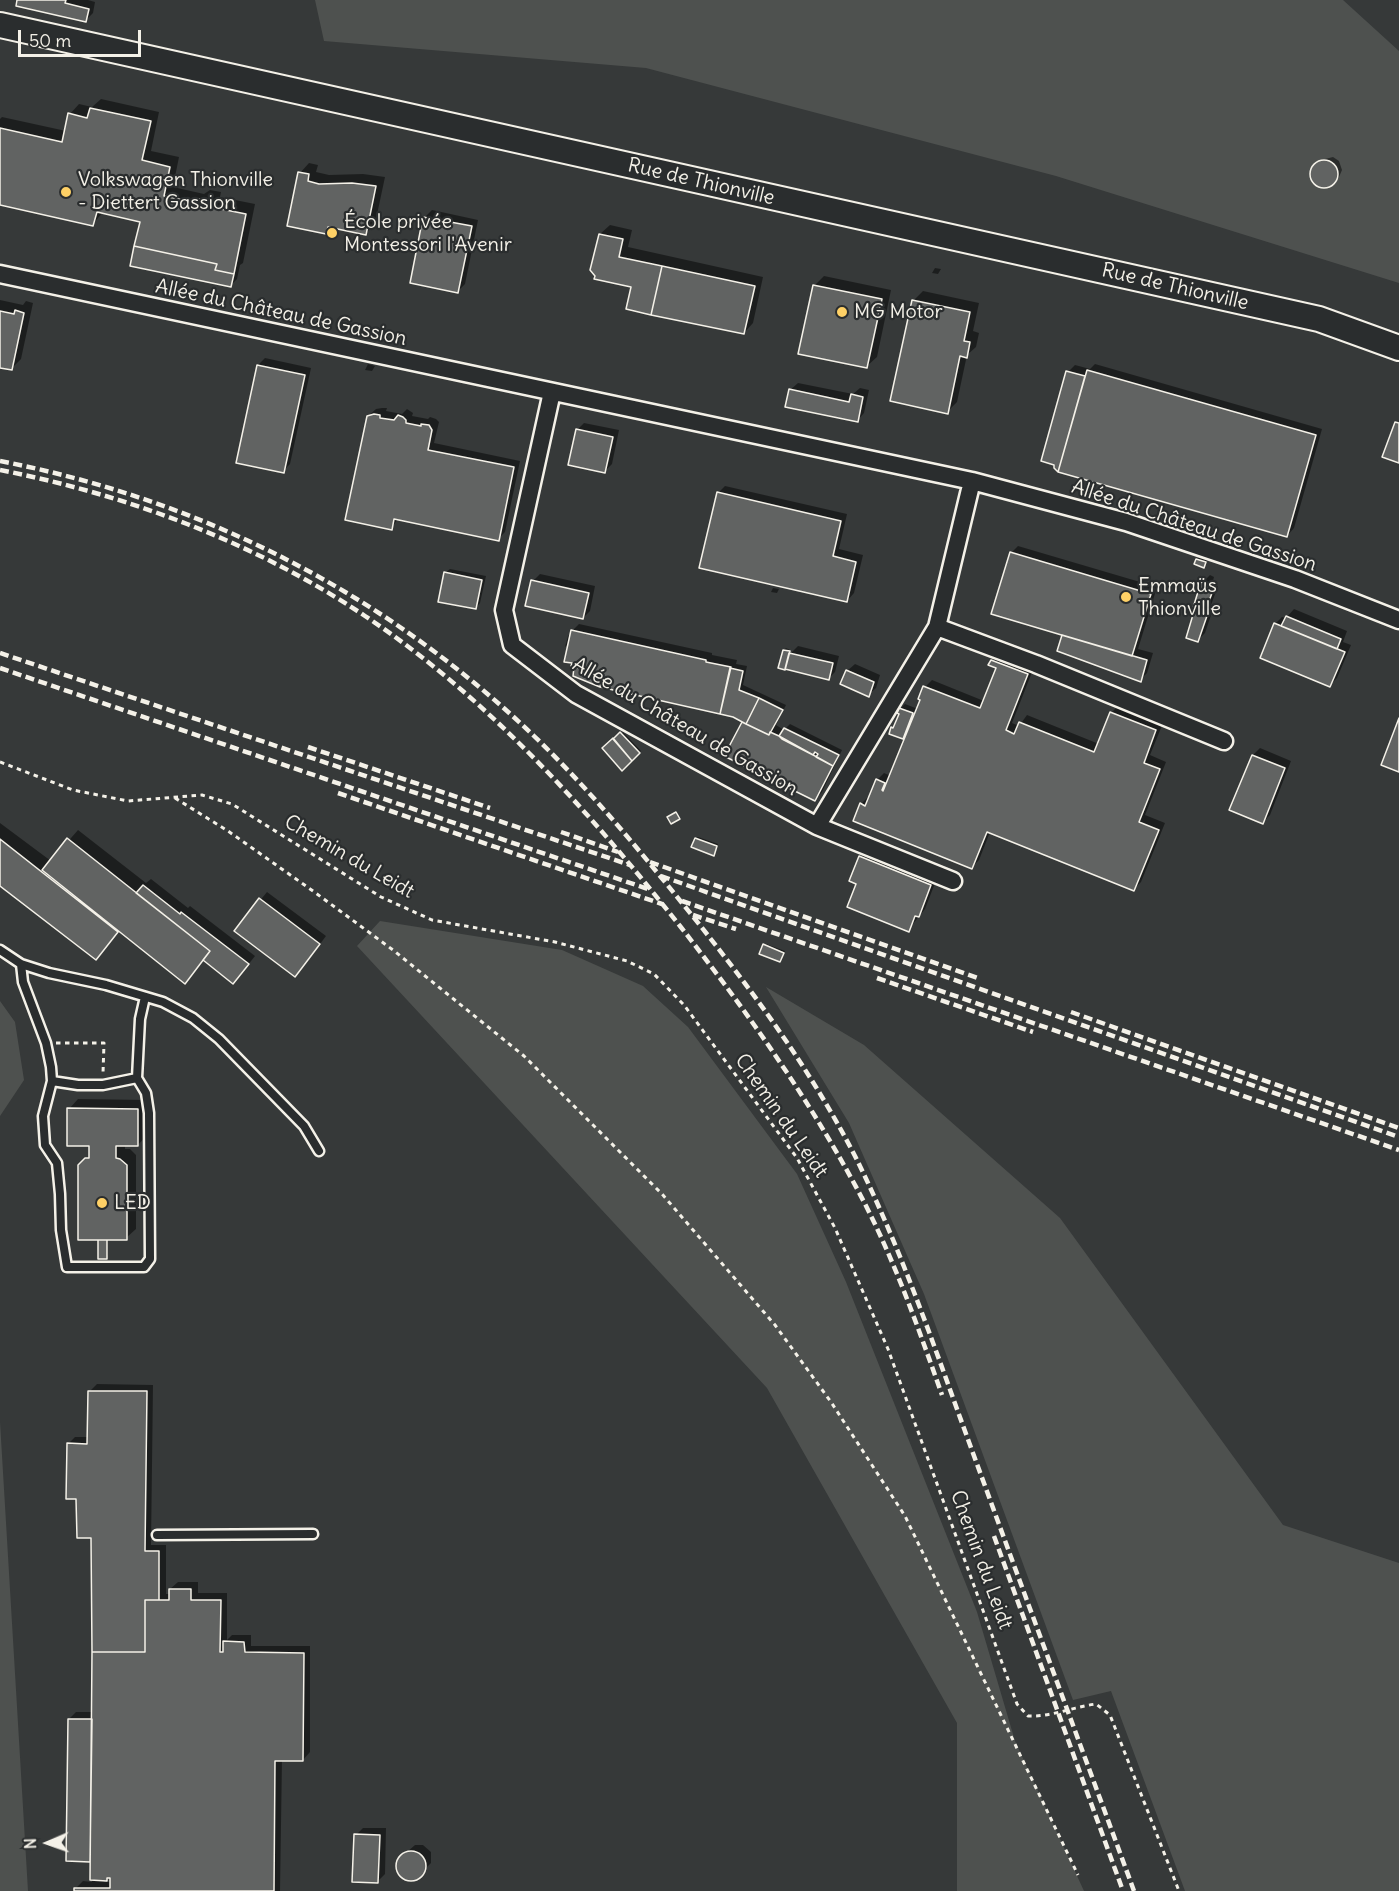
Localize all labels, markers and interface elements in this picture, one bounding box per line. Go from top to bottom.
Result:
scale bar [21,18,144,56]
text: 50 m [29,29,71,52]
street label: Rue de Thionville [625,153,777,211]
place label: Volkswagen Thionville - Diettert Gassion [78,168,273,215]
marker: Volkswagen Thionville - Diettert Gassion [59,185,73,199]
place label: École privée Montessori l'Avenir [344,210,512,257]
marker: École privée Montessori l'Avenir [325,226,339,240]
street label: Rue de Thionville [1099,258,1251,316]
street label: Allée du Château de Gassion [153,275,409,351]
place label: MG Motor [854,300,943,324]
marker: MG Motor [835,305,849,319]
street label: Allée du Château de Gassion [1069,475,1319,577]
place label: Emmaüs Thionville [1138,574,1221,621]
marker: Emmaüs Thionville [1119,590,1133,604]
street label: Allée du Château de Gassion [568,653,802,801]
street label: Chemin du Leidt [280,810,418,904]
street label: Chemin du Leidt [729,1049,833,1183]
place label: LED [114,1191,151,1215]
marker: LED [95,1196,109,1210]
street label: Chemin du Leidt [945,1487,1017,1633]
north arrow [18,1813,78,1873]
text: N [20,1838,40,1850]

